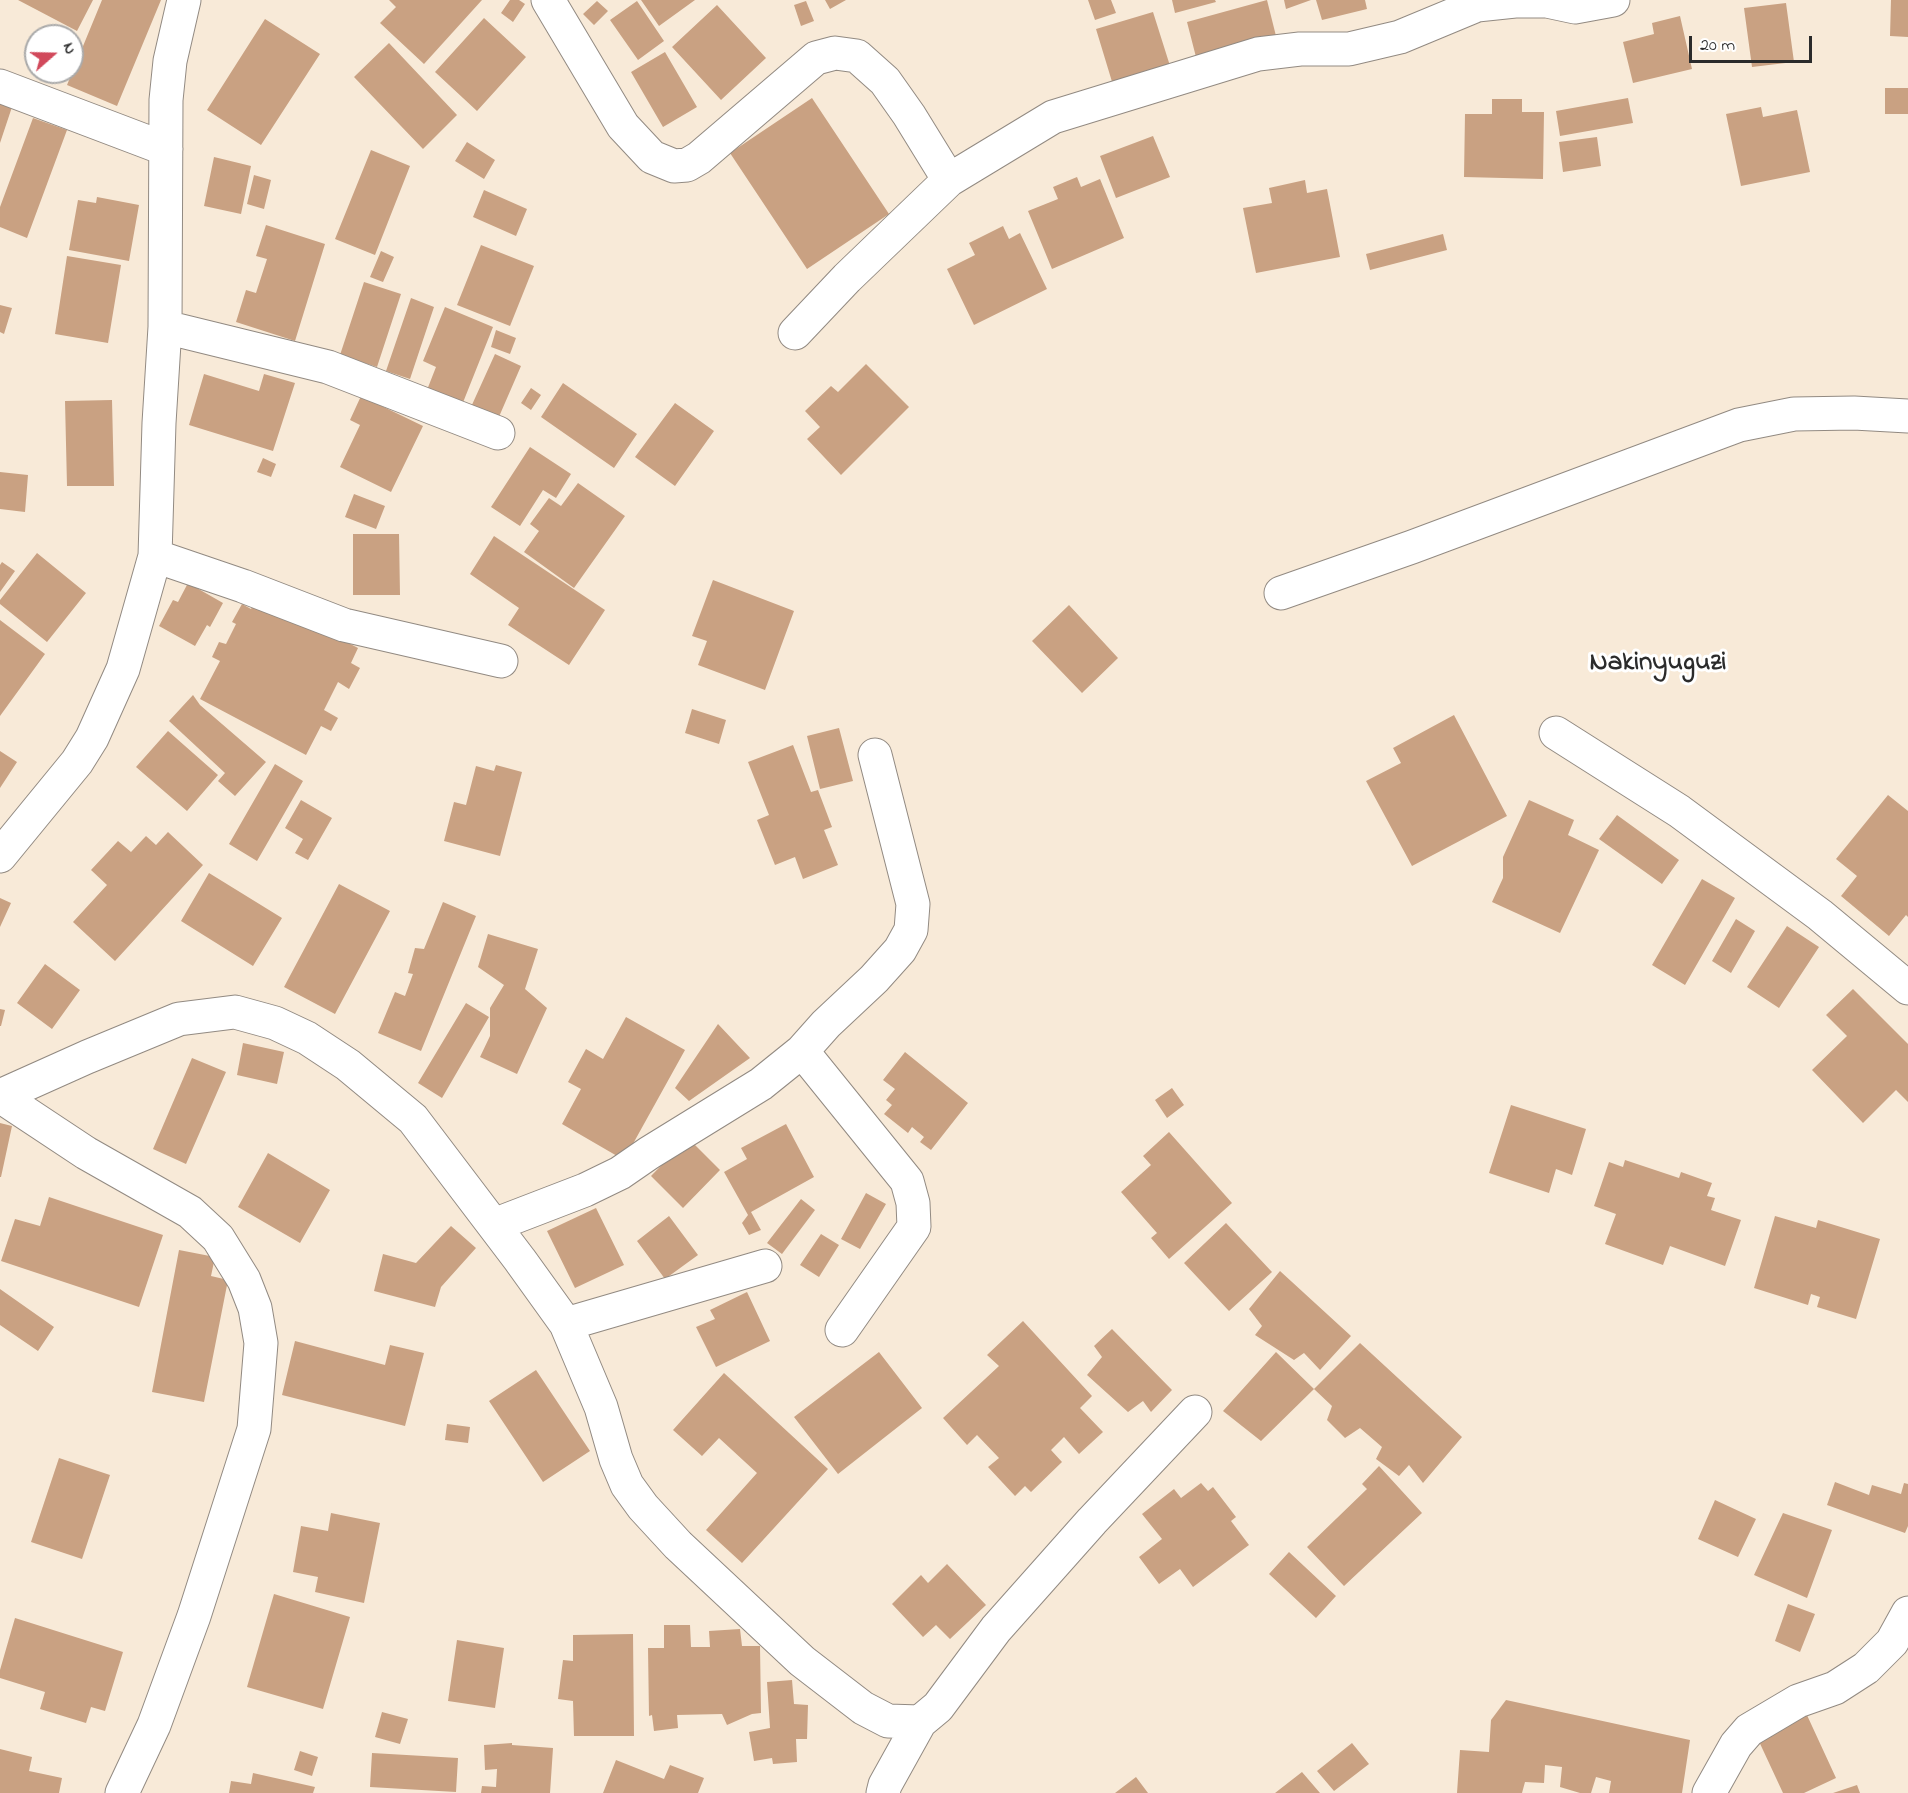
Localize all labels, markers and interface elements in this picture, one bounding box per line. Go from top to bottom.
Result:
north arrow [24,24,84,84]
scale bar [1692,24,1815,62]
text: 20 m [1700,33,1735,59]
text: N [56,39,82,58]
district label: Nakinyuguzi [1590,649,1726,681]

